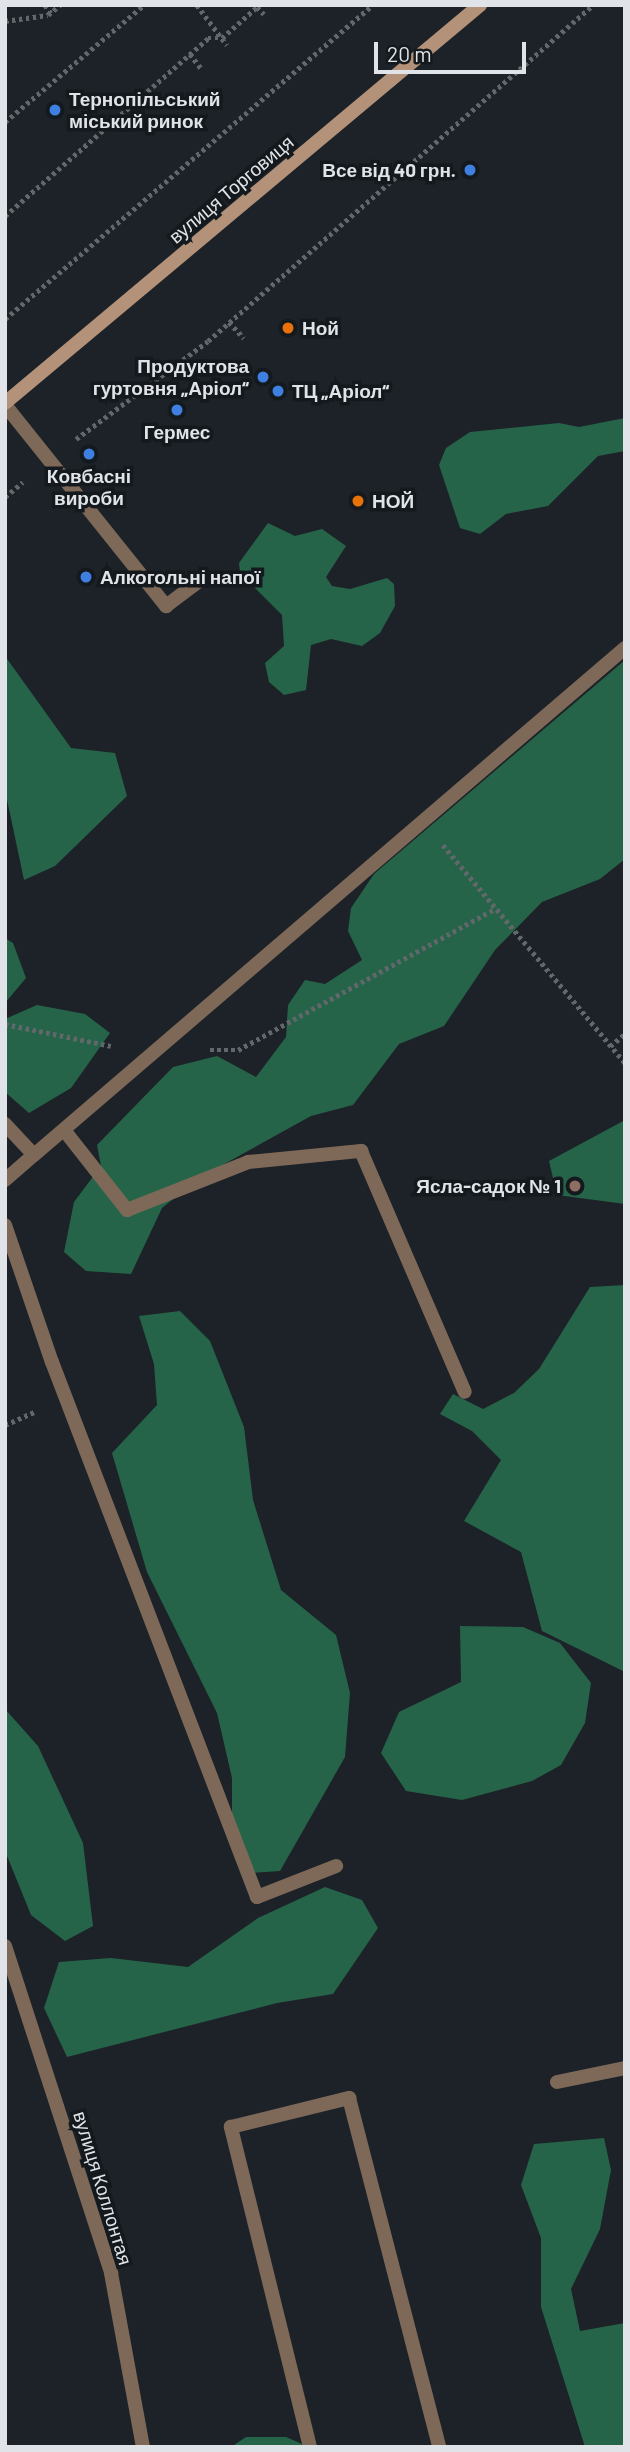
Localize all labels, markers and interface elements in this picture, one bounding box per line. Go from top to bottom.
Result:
scale bar [378,28,530,72]
text: 20 m [387,41,432,66]
place label: Тернопільський міський ринок [69,88,221,132]
marker: Тернопільський міський ринок [47,102,63,118]
street label: вулиця Торговиця [164,130,298,248]
place label: Все від 40 грн. [322,159,456,181]
marker: Все від 40 грн. [462,162,478,178]
place label: Ной [302,317,339,339]
marker: Ной [280,320,296,336]
place label: Продуктова гуртовня „Аріол“ [93,355,249,399]
marker: Продуктова гуртовня „Аріол“ [255,369,271,385]
place label: ТЦ „Аріол“ [292,380,389,402]
marker: ТЦ „Аріол“ [270,383,286,399]
marker: Гермес [169,402,185,418]
place label: Гермес [144,421,210,443]
marker: Ковбасні вироби [81,446,97,462]
place label: Ковбасні вироби [47,465,131,509]
place label: НОЙ [372,490,414,512]
marker: НОЙ [350,493,366,509]
place label: Алкогольні напої [100,566,260,588]
marker: Алкогольні напої [78,569,94,585]
place label: Ясла-садок № 1 [416,1175,561,1197]
marker: Ясла-садок № 1 [567,1178,583,1194]
street label: вулиця Коллонтая [69,2108,137,2268]

